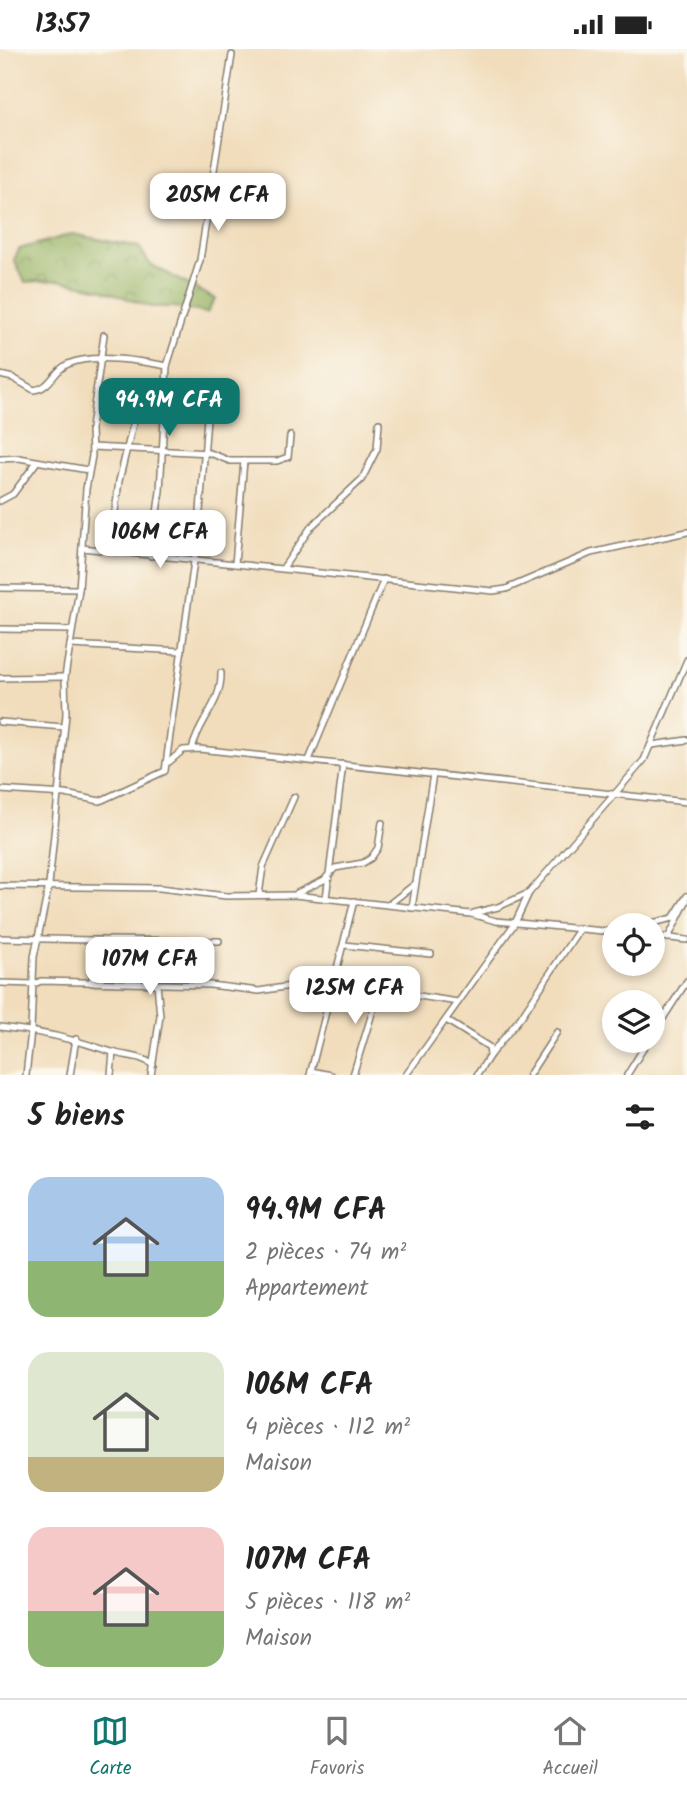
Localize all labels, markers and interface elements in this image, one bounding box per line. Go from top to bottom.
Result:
text: 13:57 [35,4,89,46]
pin: 205M CFA [146,173,290,233]
text: 205M CFA [166,178,270,214]
pin: 94.9M CFA [89,379,249,438]
text: 94.9M CFA [115,383,223,419]
pin: 106M CFA [88,511,232,570]
text: 106M CFA [111,515,209,551]
map controls [602,913,665,1053]
button: locate [602,913,665,976]
pin: 107M CFA [78,937,222,997]
text: 107M CFA [102,942,199,978]
pin: 125M CFA [283,967,427,1026]
text: 125M CFA [305,971,405,1007]
button: layers [602,990,665,1053]
text: 5 biens [28,1093,125,1141]
icon: filters [621,1098,659,1136]
text: 94.9M CFA [245,1187,387,1235]
icon: home [84,1205,168,1289]
text: 2 pièces · 74 m² [245,1235,406,1271]
text: Appartement [245,1271,368,1307]
text: 106M CFA [245,1362,374,1410]
icon: home [84,1380,168,1464]
text: 4 pièces · 112 m² [245,1410,410,1446]
text: Maison [245,1446,312,1482]
text: 107M CFA [245,1537,372,1585]
icon: home [84,1555,168,1639]
text: 5 pièces · 118 m² [245,1585,410,1621]
text: Maison [245,1621,312,1657]
tab: Carte [89,1712,132,1784]
tab: Favoris [310,1712,364,1784]
tab: Accueil [543,1712,598,1784]

